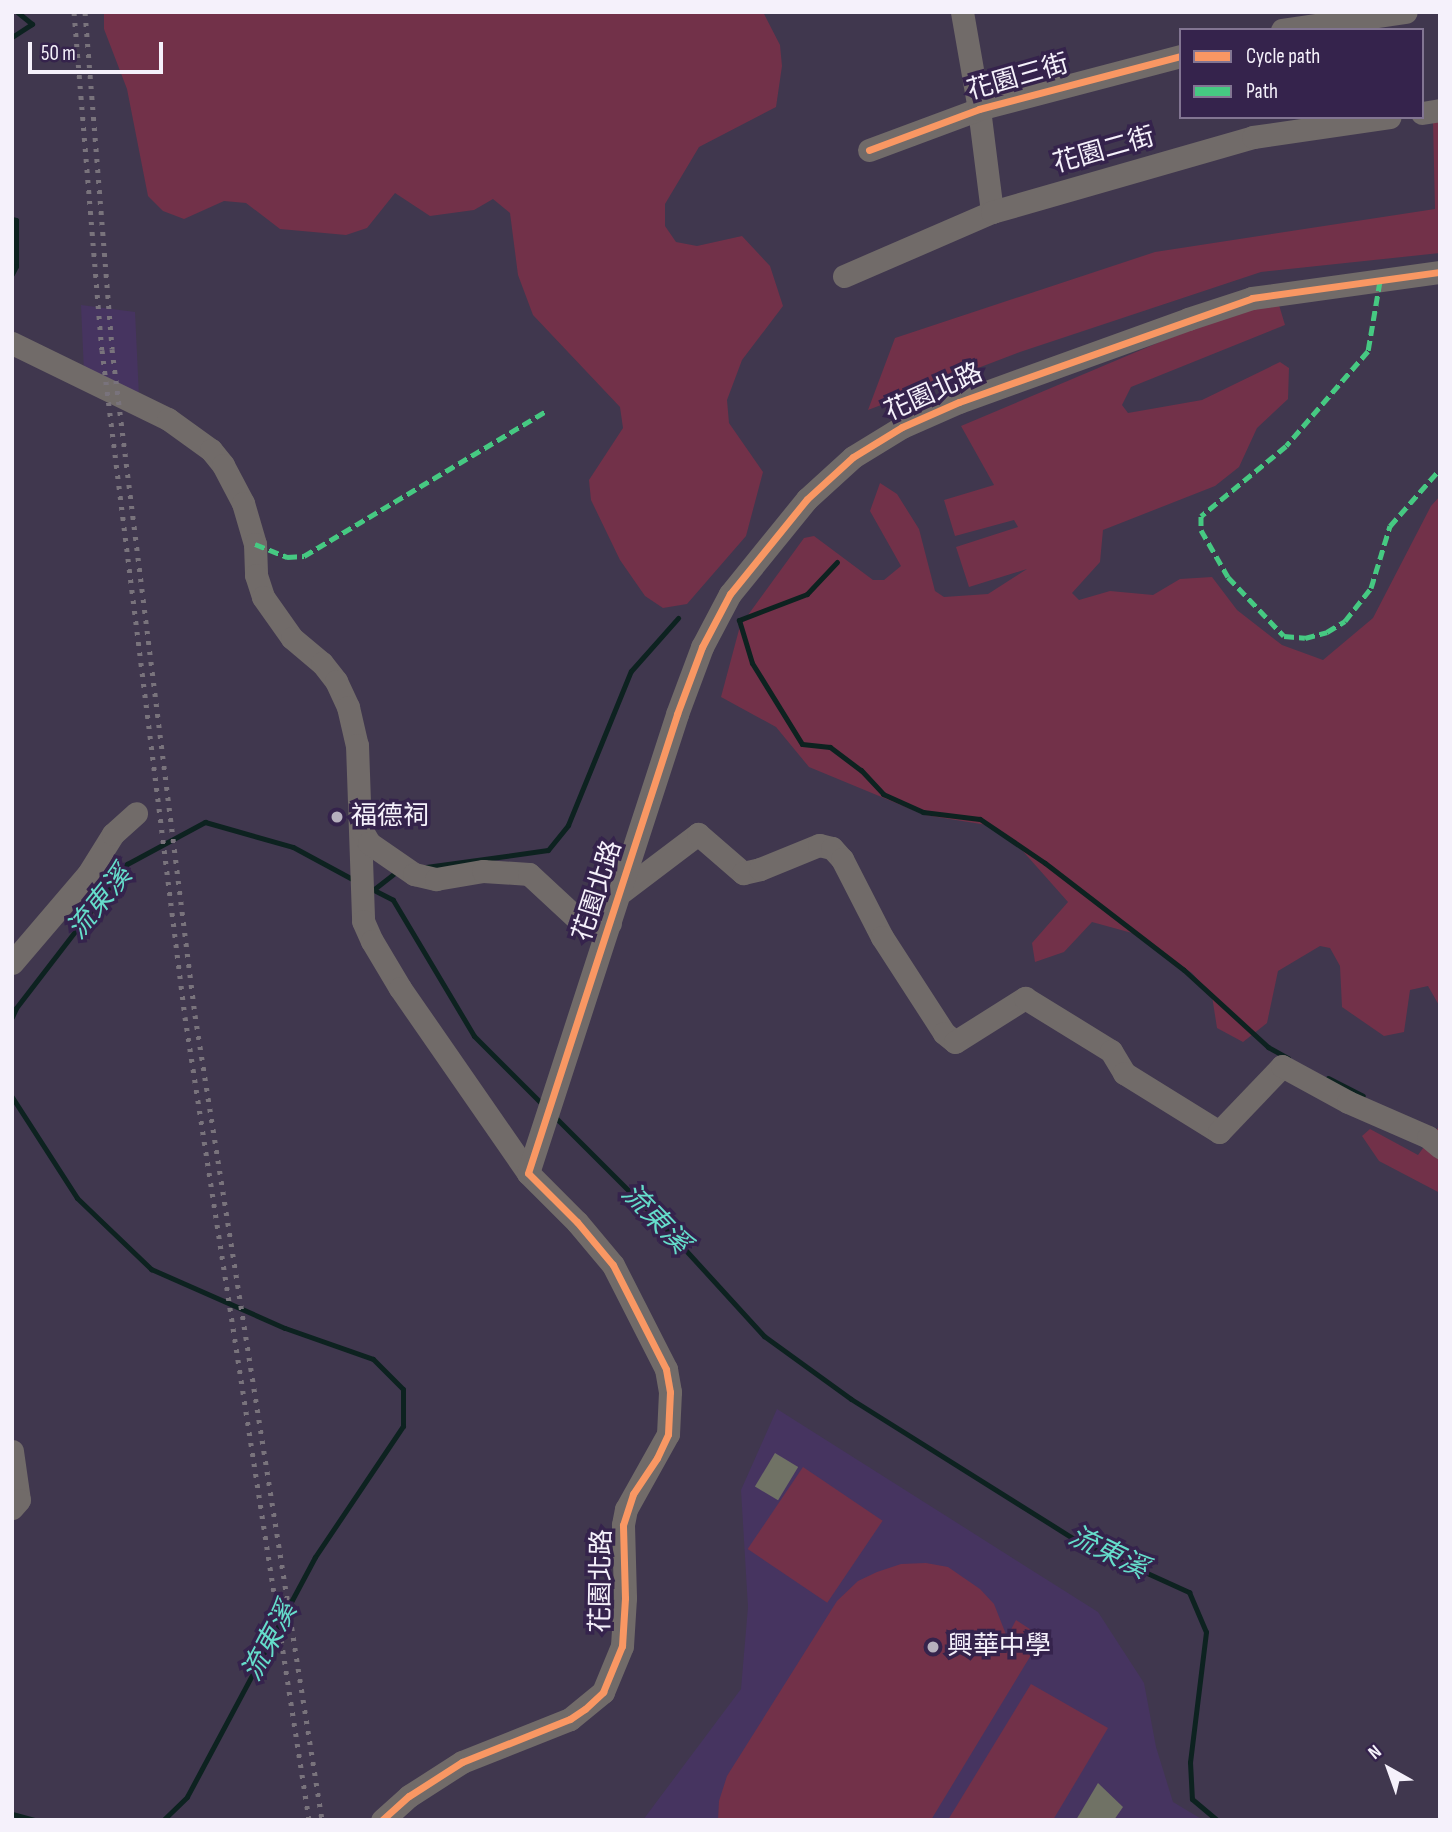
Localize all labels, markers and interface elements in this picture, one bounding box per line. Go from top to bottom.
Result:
scale bar [32,28,166,72]
legend [1179,28,1424,119]
text: 50 m [41,41,76,66]
text: Cycle path [1246,44,1320,69]
street label: 花園三街 [964,49,1072,107]
text: Path [1246,79,1278,104]
street label: 花園二街 [1050,122,1158,180]
street label: 花園北路 [880,358,988,428]
place label: 福德祠 [351,801,429,833]
marker: 福德祠 [329,809,345,825]
street label: 花園北路 [567,837,629,945]
water label: 流東溪 [61,860,139,946]
water label: 流東溪 [614,1177,696,1261]
water label: 流東溪 [1063,1519,1153,1587]
street label: 花園北路 [585,1529,619,1633]
water label: 流東溪 [235,1597,305,1687]
place label: 興華中學 [947,1631,1051,1663]
marker: 興華中學 [925,1639,941,1655]
north arrow [1354,1734,1424,1804]
text: N [1364,1740,1386,1765]

